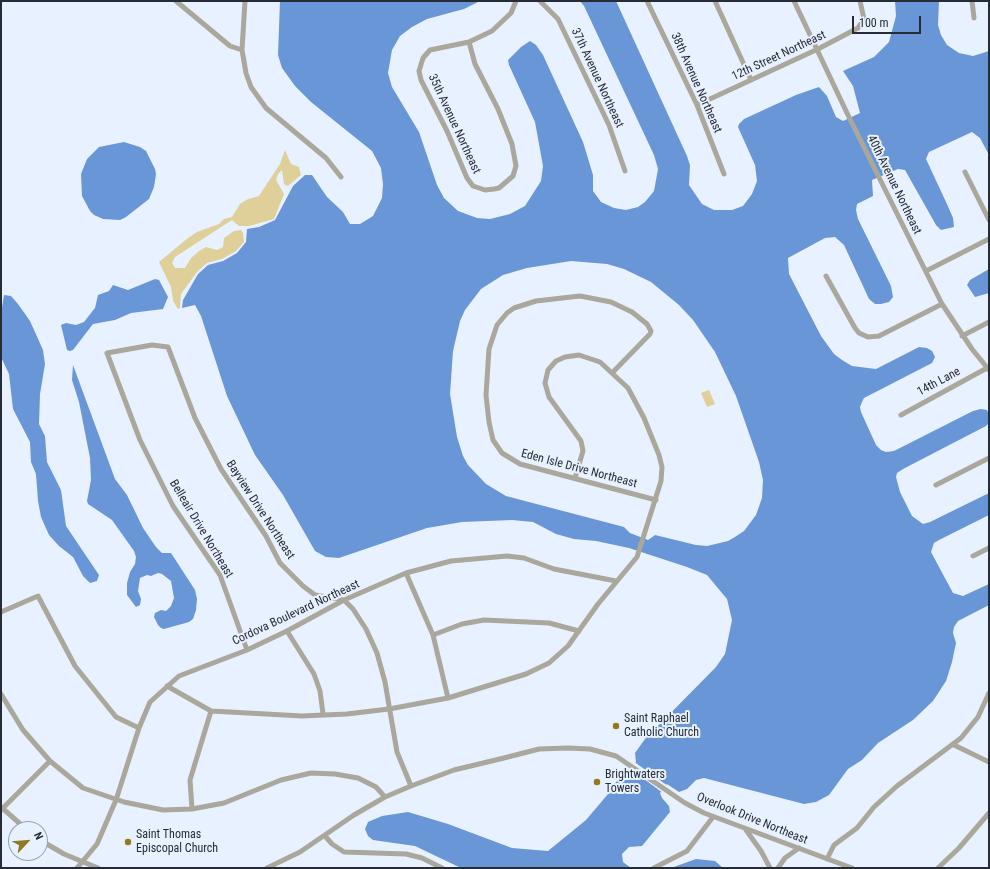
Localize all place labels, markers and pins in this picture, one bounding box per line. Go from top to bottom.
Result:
place label: Saint Raphael Catholic Church [624,712,699,740]
marker: Saint Raphael Catholic Church [611,721,621,731]
place label: Brightwaters Towers [605,768,665,796]
marker: Brightwaters Towers [592,777,602,787]
place label: Saint Thomas Episcopal Church [136,828,218,856]
marker: Saint Thomas Episcopal Church [123,837,133,847]

